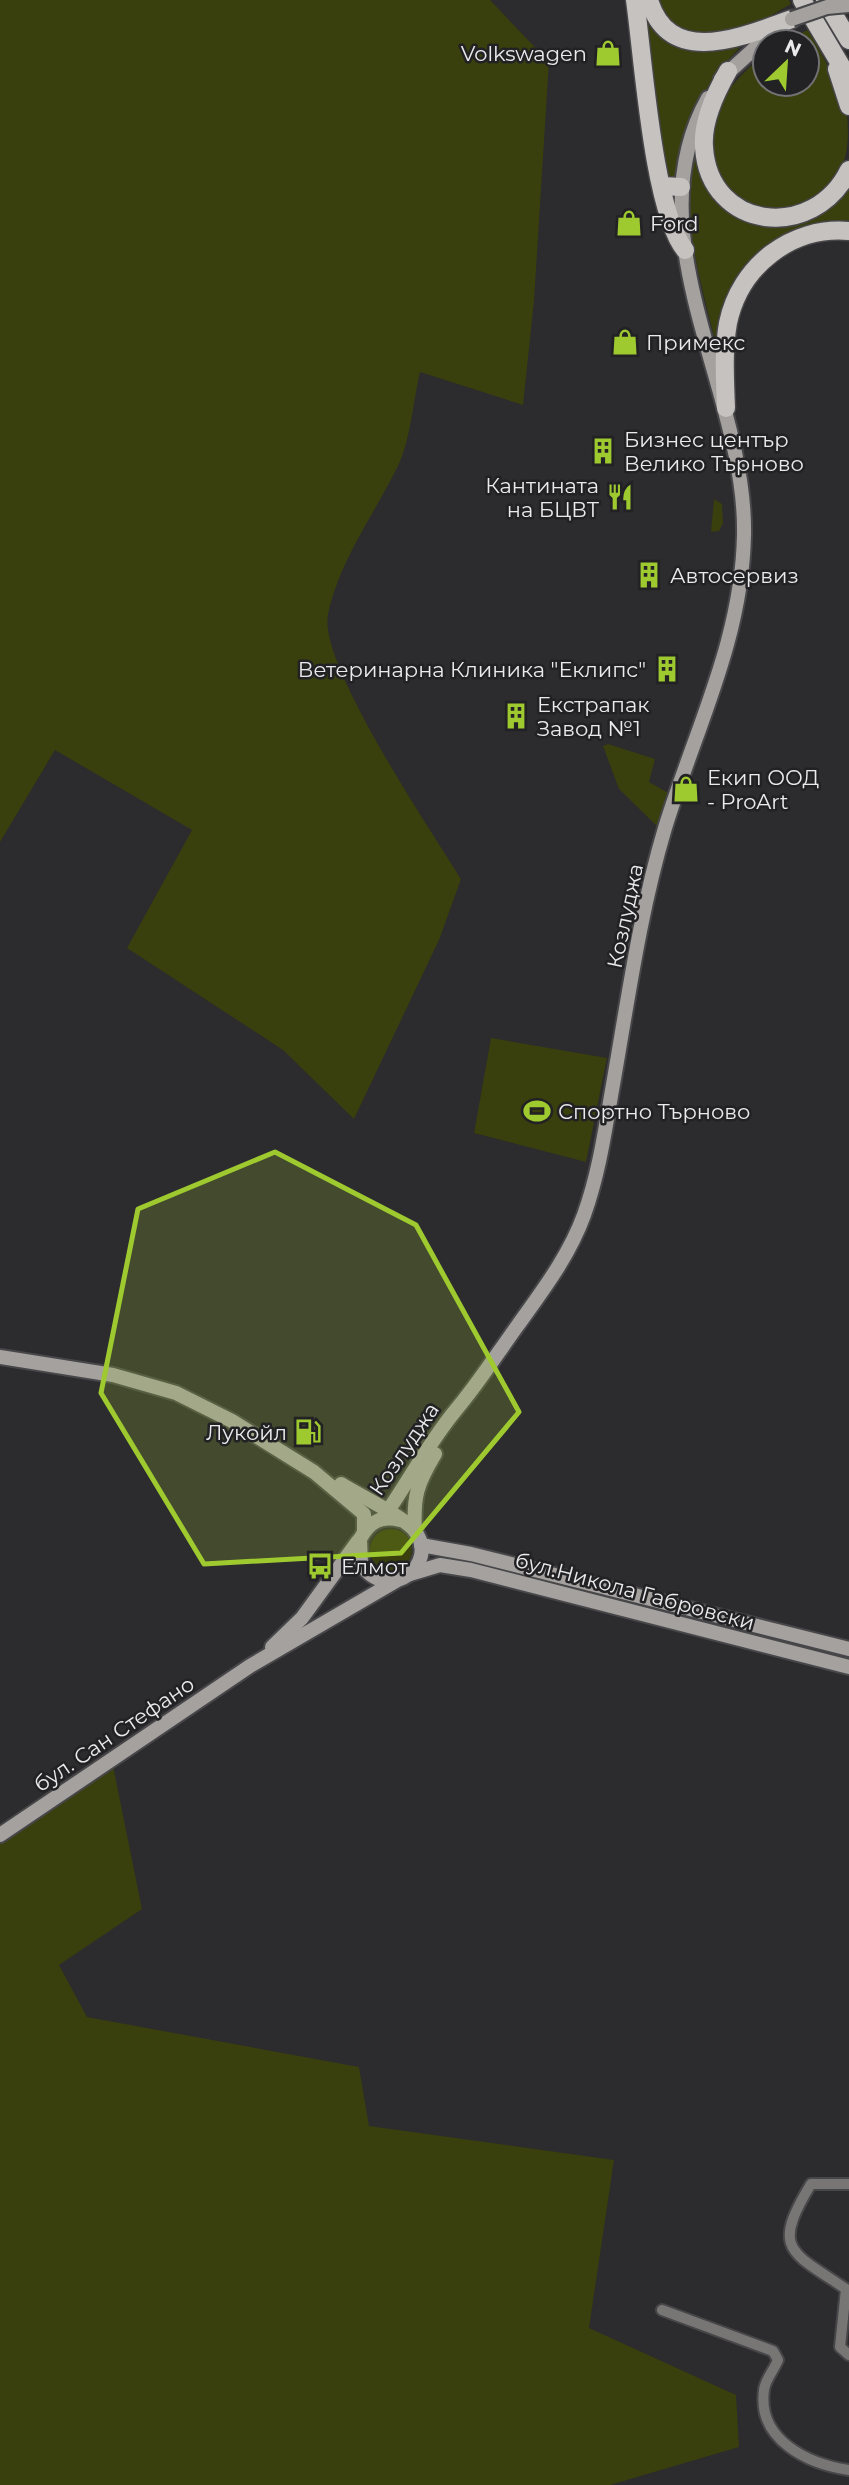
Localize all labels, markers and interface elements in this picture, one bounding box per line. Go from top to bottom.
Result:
north arrow [751,28,821,98]
text: N [781,34,805,62]
shop icon: Volkswagen [593,38,623,68]
place label: Volkswagen [461,41,587,66]
shop icon: Ford [614,208,644,238]
place label: Ford [650,211,698,236]
shop icon: Примекс [610,327,640,357]
place label: Примекс [646,330,746,355]
place label: Бизнес център Велико Търново [624,427,804,476]
building icon: Бизнес център Велико Търново [588,436,618,466]
place label: Кантината на БЦВТ [485,473,600,522]
restaurant icon: Кантината на БЦВТ [605,482,635,512]
building icon: Автосервиз [634,560,664,590]
place label: Автосервиз [670,563,799,588]
building icon: Ветеринарна Клиника "Еклипс" [652,654,682,684]
place label: Ветеринарна Клиника "Еклипс" [298,657,646,682]
place label: Екстрапак Завод №1 [537,692,649,741]
building icon: Екстрапак Завод №1 [501,701,531,731]
place label: Екип ООД - ProArt [707,765,819,814]
shop icon: Екип ООД - ProArt [671,774,701,804]
street label: Козлуджа [602,861,648,971]
sports icon: Спортно Търново [522,1096,552,1126]
place label: Спортно Търново [558,1099,750,1124]
street label: Козлуджа [364,1398,444,1500]
fuel station icon: Лукойл [293,1417,323,1447]
place label: Лукойл [206,1420,287,1445]
street label: бул.Никола Габровски [513,1547,757,1635]
bus stop icon: Елмот [305,1551,335,1581]
place label: Елмот [341,1554,408,1579]
street label: бул. Сан Стефано [29,1671,199,1797]

